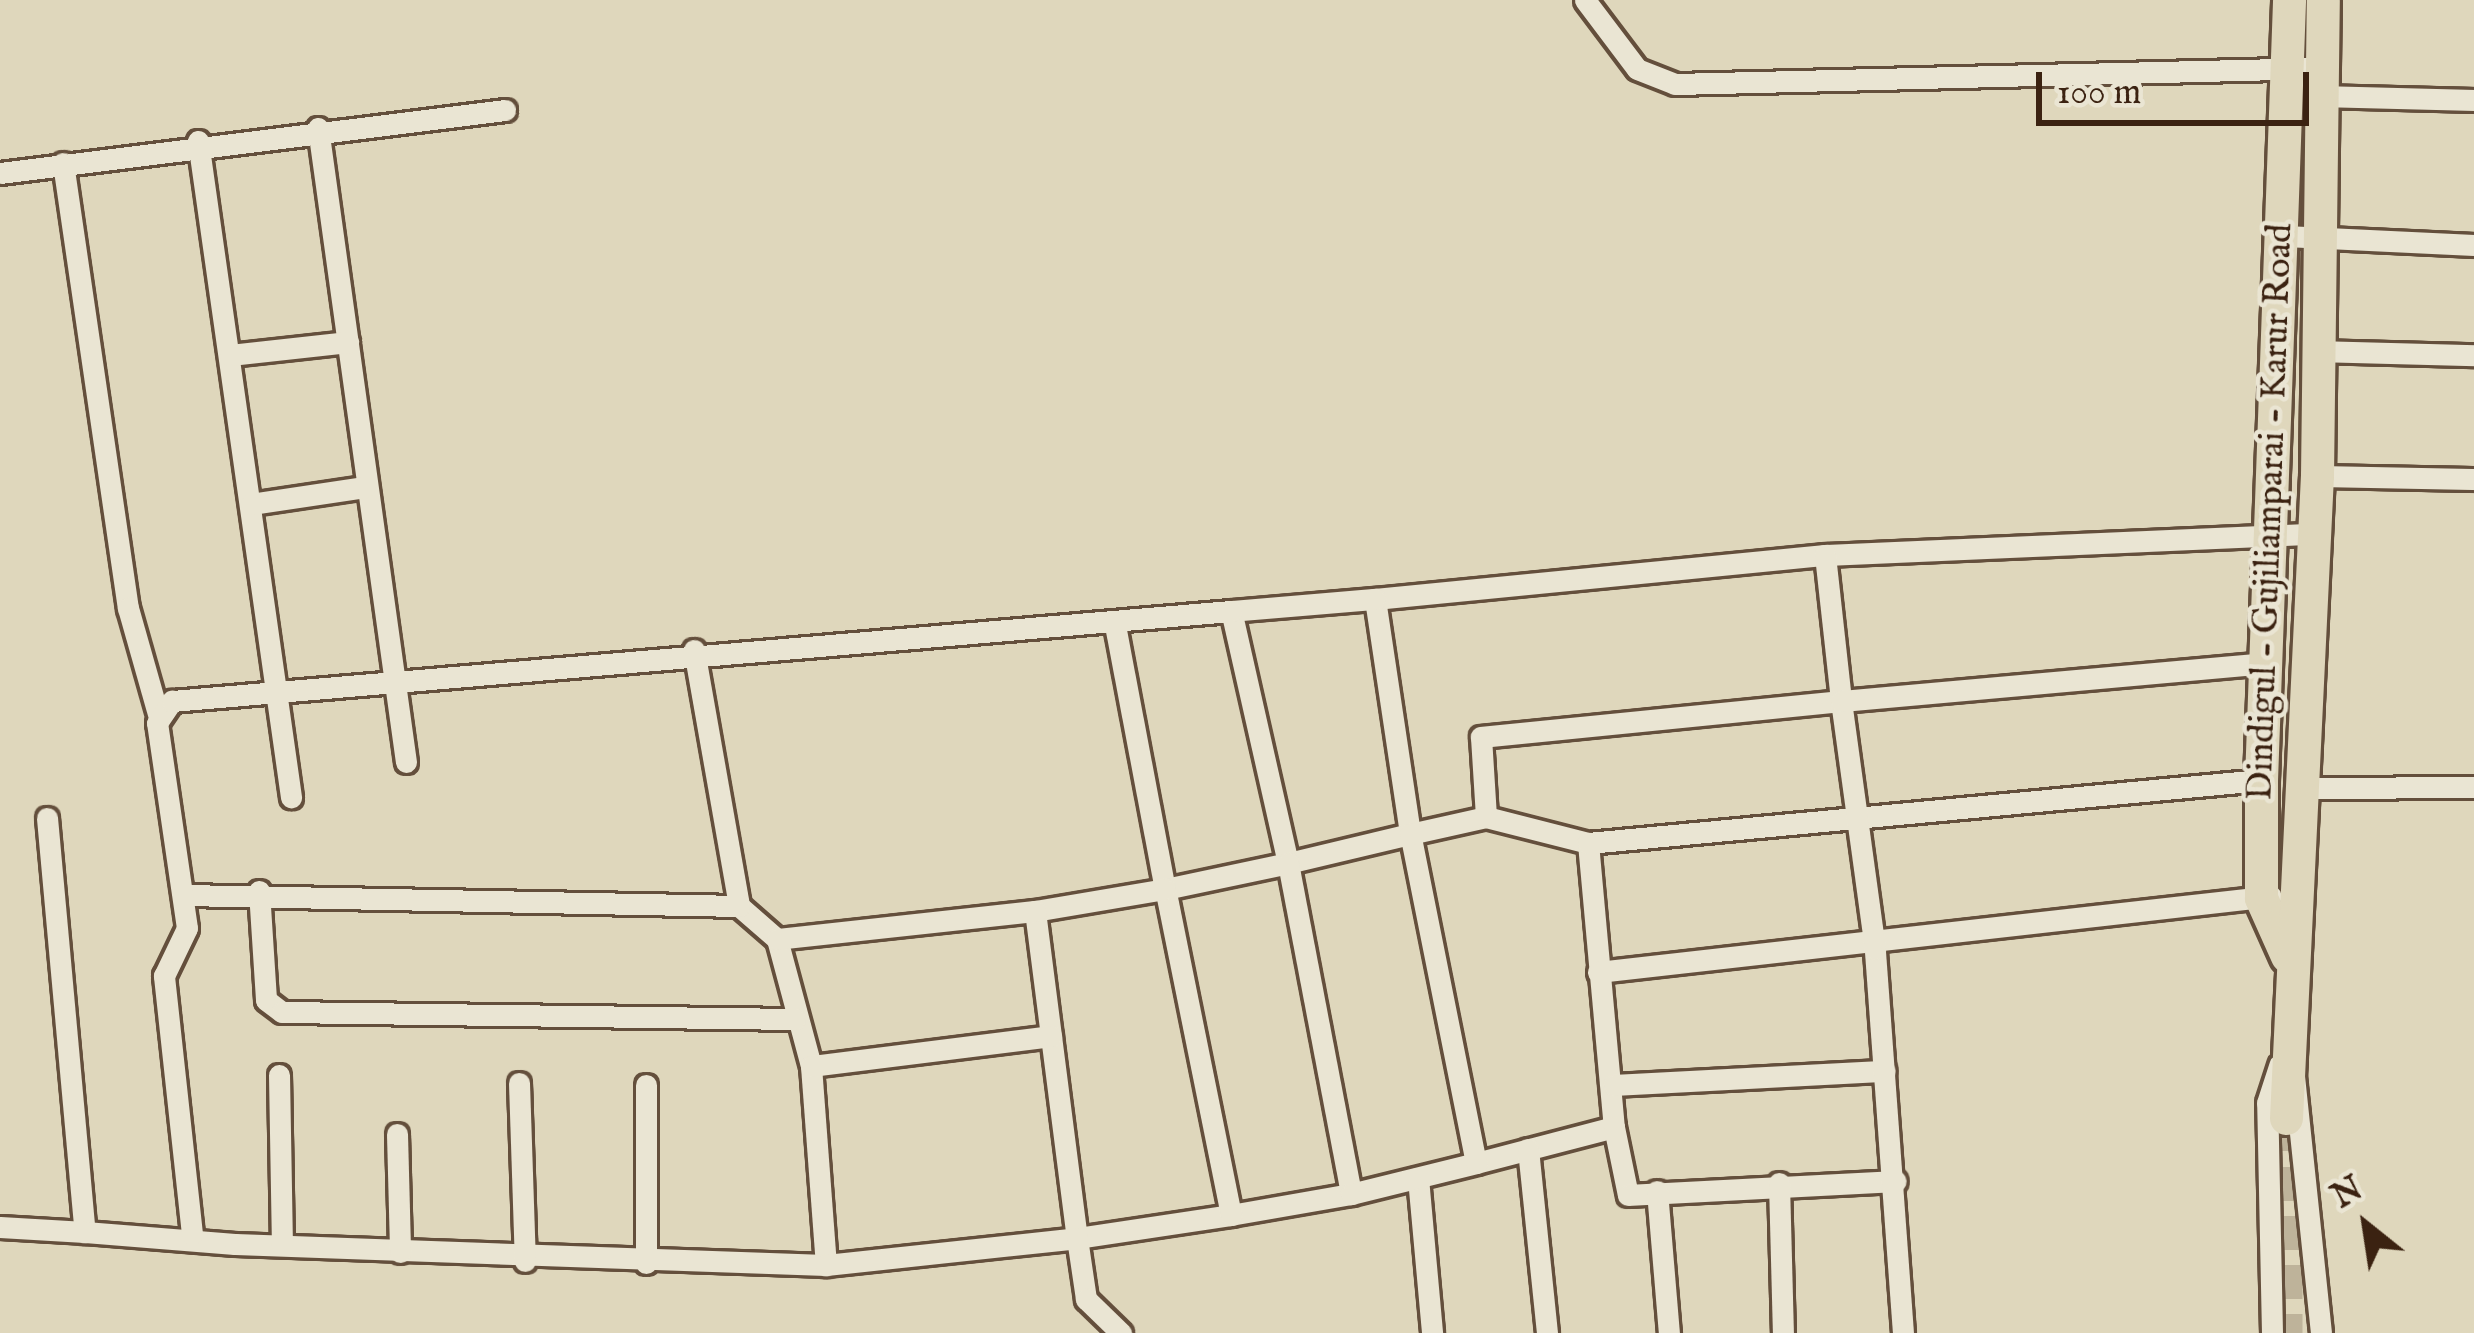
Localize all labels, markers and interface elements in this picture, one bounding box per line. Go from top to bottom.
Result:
scale bar [2042,48,2315,122]
text: 100 m [2057,70,2141,116]
street label: Dindigul - Gujiliamparai - Karur Road [2239,223,2303,801]
north arrow [2306,1165,2426,1285]
text: N [2325,1168,2371,1219]

